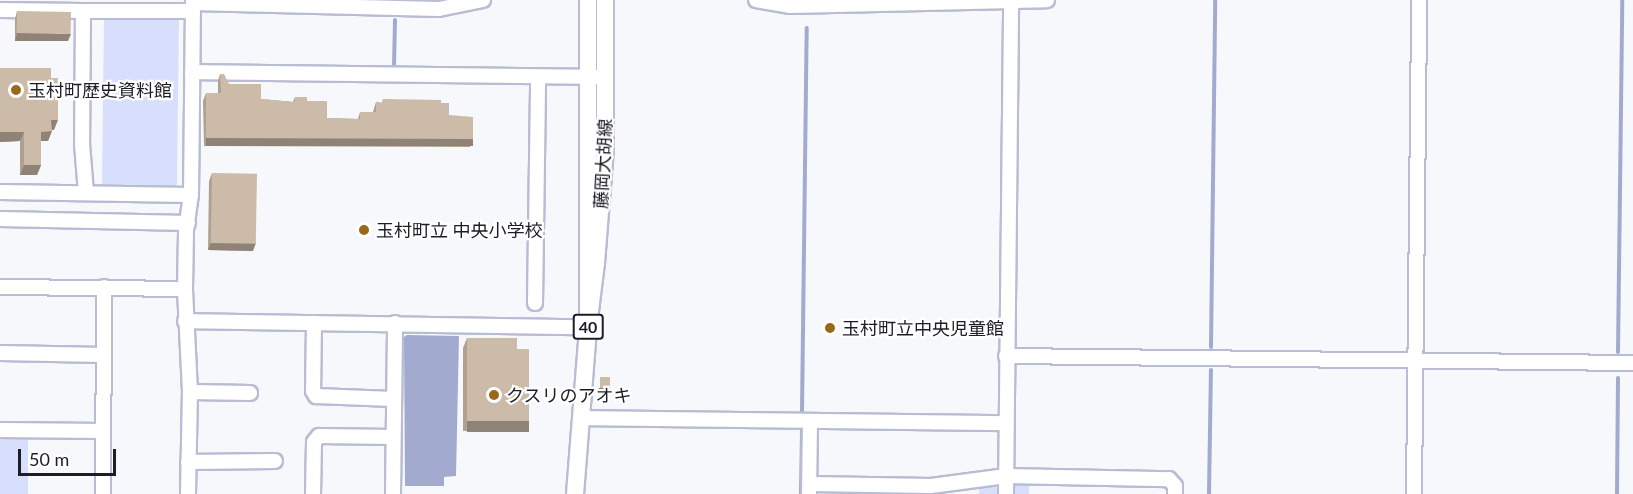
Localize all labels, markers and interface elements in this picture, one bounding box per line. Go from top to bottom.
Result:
place label: 玉村町歴史資料館 [28,79,172,101]
marker: 玉村町歴史資料館 [9,83,23,97]
street label: 藤岡大胡線 [590,118,616,210]
place label: 玉村町立 中央小学校 [376,219,543,241]
marker: 玉村町立 中央小学校 [357,223,371,237]
road number: 40 [572,314,604,340]
place label: 玉村町立中央児童館 [842,317,1004,339]
marker: 玉村町立中央児童館 [823,321,837,335]
place label: クスリのアオキ [506,384,632,406]
marker: クスリのアオキ [487,388,501,402]
scale bar [21,437,118,475]
text: 50 m [29,448,69,470]

